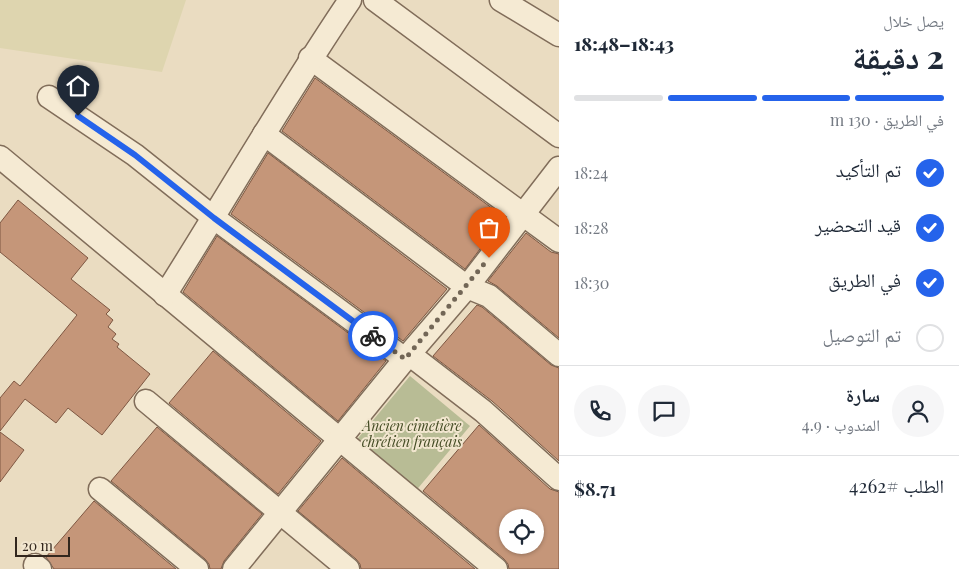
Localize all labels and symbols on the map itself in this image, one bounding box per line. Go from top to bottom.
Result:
pin [57,65,99,116]
pin [468,207,510,258]
courier [348,311,398,361]
park label: Ancien cimetière chrétien français [360,416,463,451]
scale bar [15,534,70,557]

